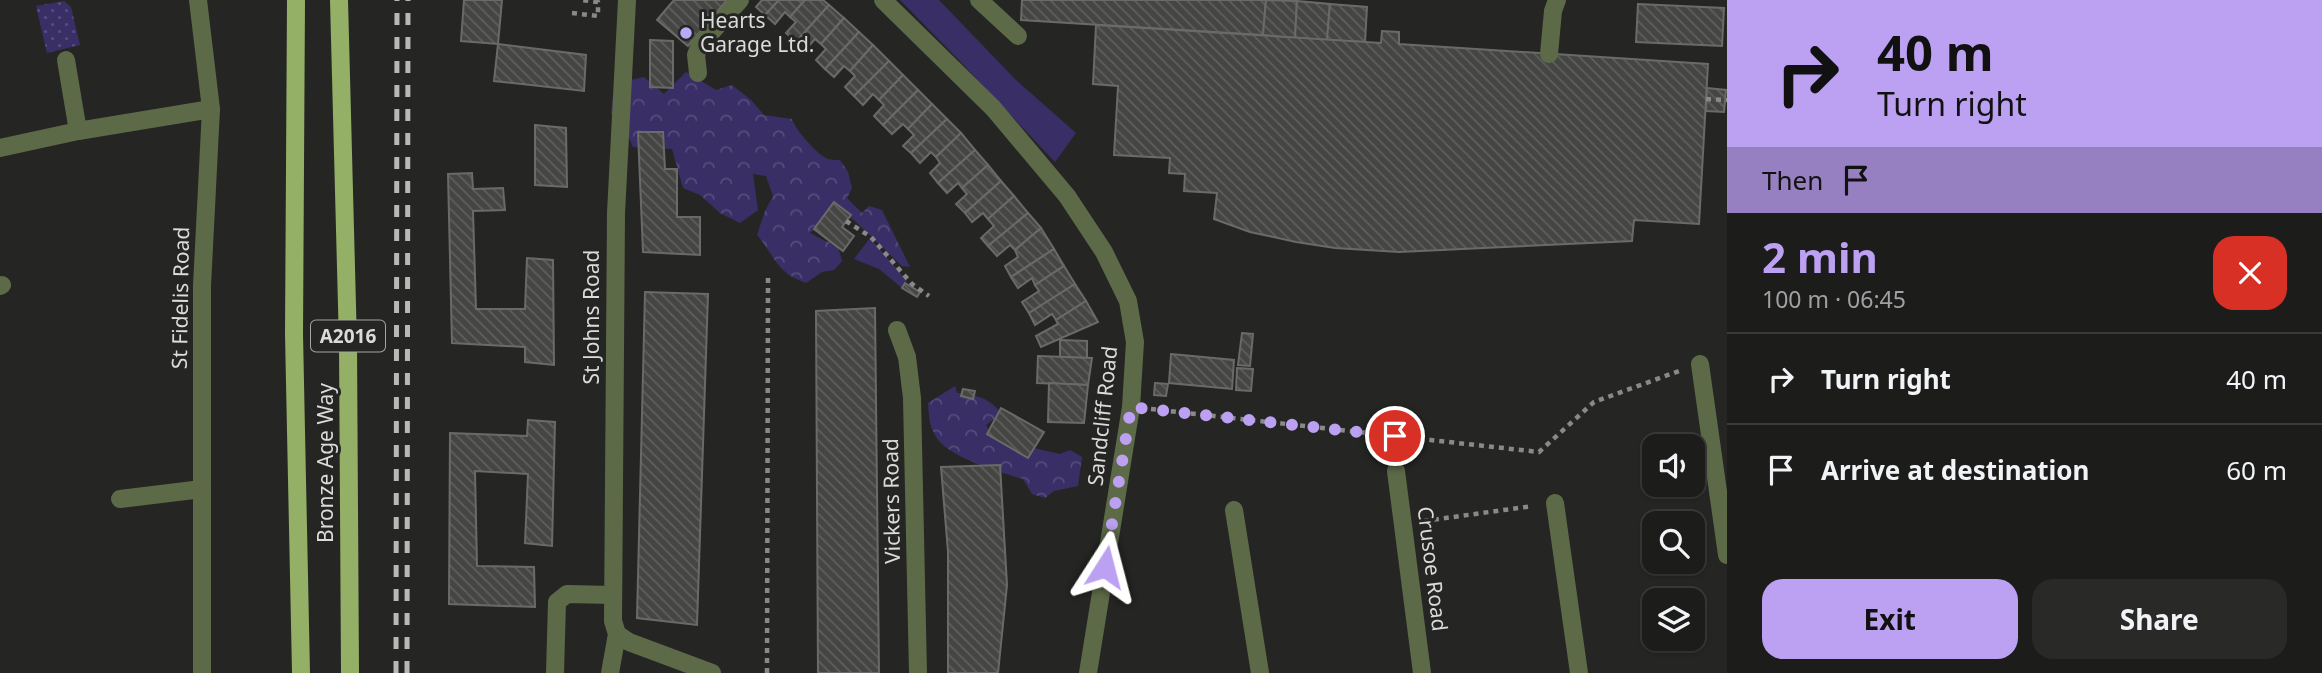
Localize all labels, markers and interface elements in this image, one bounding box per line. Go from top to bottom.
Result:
place label: Hearts Garage Ltd. [700,6,814,58]
text: 40 m [1877,19,1994,85]
marker: Hearts Garage Ltd. [678,25,694,41]
icon: right [1762,28,1853,119]
text: Turn right [1877,82,2027,125]
icon: arrive [1837,161,1875,199]
text: Then [1762,162,1823,198]
street label: St Fidelis Road [165,227,195,369]
text: 2 min [1762,228,1878,285]
button: close [2213,236,2287,310]
street label: St Johns Road [577,250,605,384]
text: 100 m · 06:45 [1762,283,1906,315]
road number: A2016 [311,320,385,352]
street label: Sandcliff Road [1081,345,1123,487]
icon: right [1762,360,1800,398]
text: Turn right [1821,361,1951,397]
text: 40 m [2226,361,2287,397]
street label: Bronze Age Way [311,383,339,543]
pin [1365,406,1425,466]
icon: arrive [1376,417,1414,455]
map controls [1642,434,1705,651]
button: sound [1642,434,1705,497]
street label: Vickers Road [876,438,906,564]
icon: arrive [1762,451,1800,489]
text: Arrive at destination [1821,452,2090,488]
text: 60 m [2226,452,2287,488]
street label: Crusoe Road [1411,505,1455,633]
button: search [1642,511,1705,574]
position arrow [1068,530,1142,604]
button: Exit [1762,579,2018,659]
button: Share [2032,579,2287,659]
button: layers [1642,588,1705,651]

